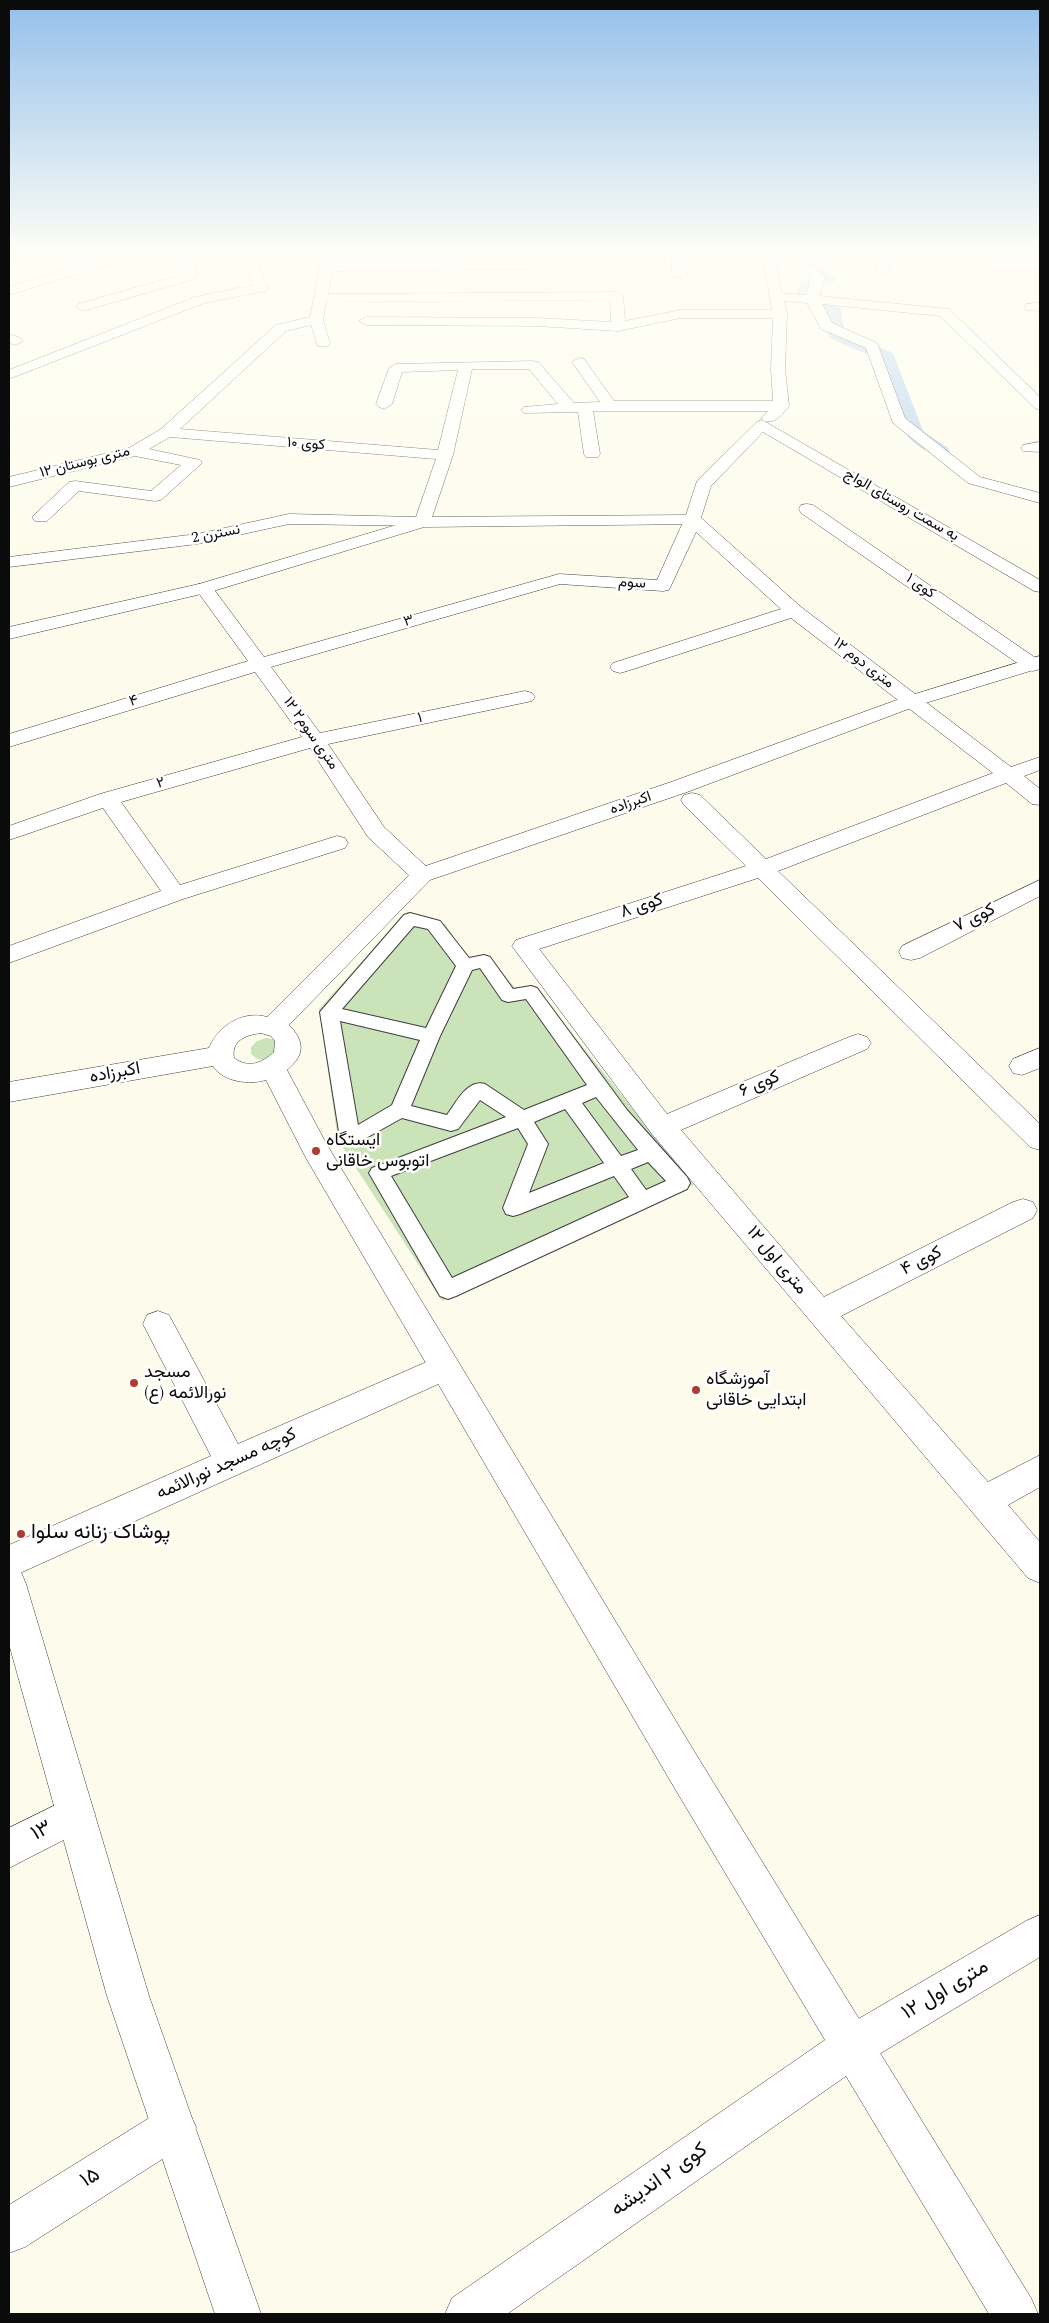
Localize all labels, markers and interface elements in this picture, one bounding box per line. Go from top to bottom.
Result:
street label: کوی ۱۰ [286,435,326,455]
street label: ۱۲ متری بوستان [38,443,132,483]
street label: به سمت روستای الواج [840,466,962,546]
street label: نسترن 2 [190,521,242,549]
street label: کوی ۱ [902,570,938,604]
street label: سوم [618,574,646,594]
street label: ۳ [402,612,416,632]
street label: ۱۲ متری دوم [829,635,897,693]
street label: ۴ [127,692,141,712]
street label: ۱۲ متری سوم۲ [278,694,342,774]
street label: ۱ [416,710,424,728]
street label: ۲ [155,774,167,794]
street label: اکبرزاده [608,789,654,819]
street label: کوی ۸ [618,890,666,924]
street label: کوی ۷ [951,900,999,938]
street label: اکبرزاده [88,1059,142,1089]
street label: کوی ۶ [736,1067,784,1103]
place label: ایستگاه اتوبوس خاقانی [326,1130,429,1172]
marker: ایستگاه اتوبوس خاقانی [310,1145,322,1157]
street label: ۱۲ متری اول [741,1222,811,1300]
street label: کوی ۴ [898,1243,946,1281]
place label: مسجد نورالائمه (ع) [144,1362,226,1405]
place label: آموزشگاه ابتدایی خاقانی [706,1369,806,1412]
marker: مسجد نورالائمه (ع) [128,1377,140,1389]
marker: آموزشگاه ابتدایی خاقانی [690,1384,702,1396]
street label: کوچه مسجد نورالائمه [154,1424,300,1506]
place label: پوشاک زنانه سلوا [31,1521,171,1547]
marker: پوشاک زنانه سلوا [15,1528,27,1540]
street label: ۱۳ [27,1816,57,1848]
street label: ۱۲ متری اول [898,1955,994,2027]
street label: کوی ۲ اندیشه [607,2139,713,2223]
street label: ۱۵ [77,2163,105,2195]

